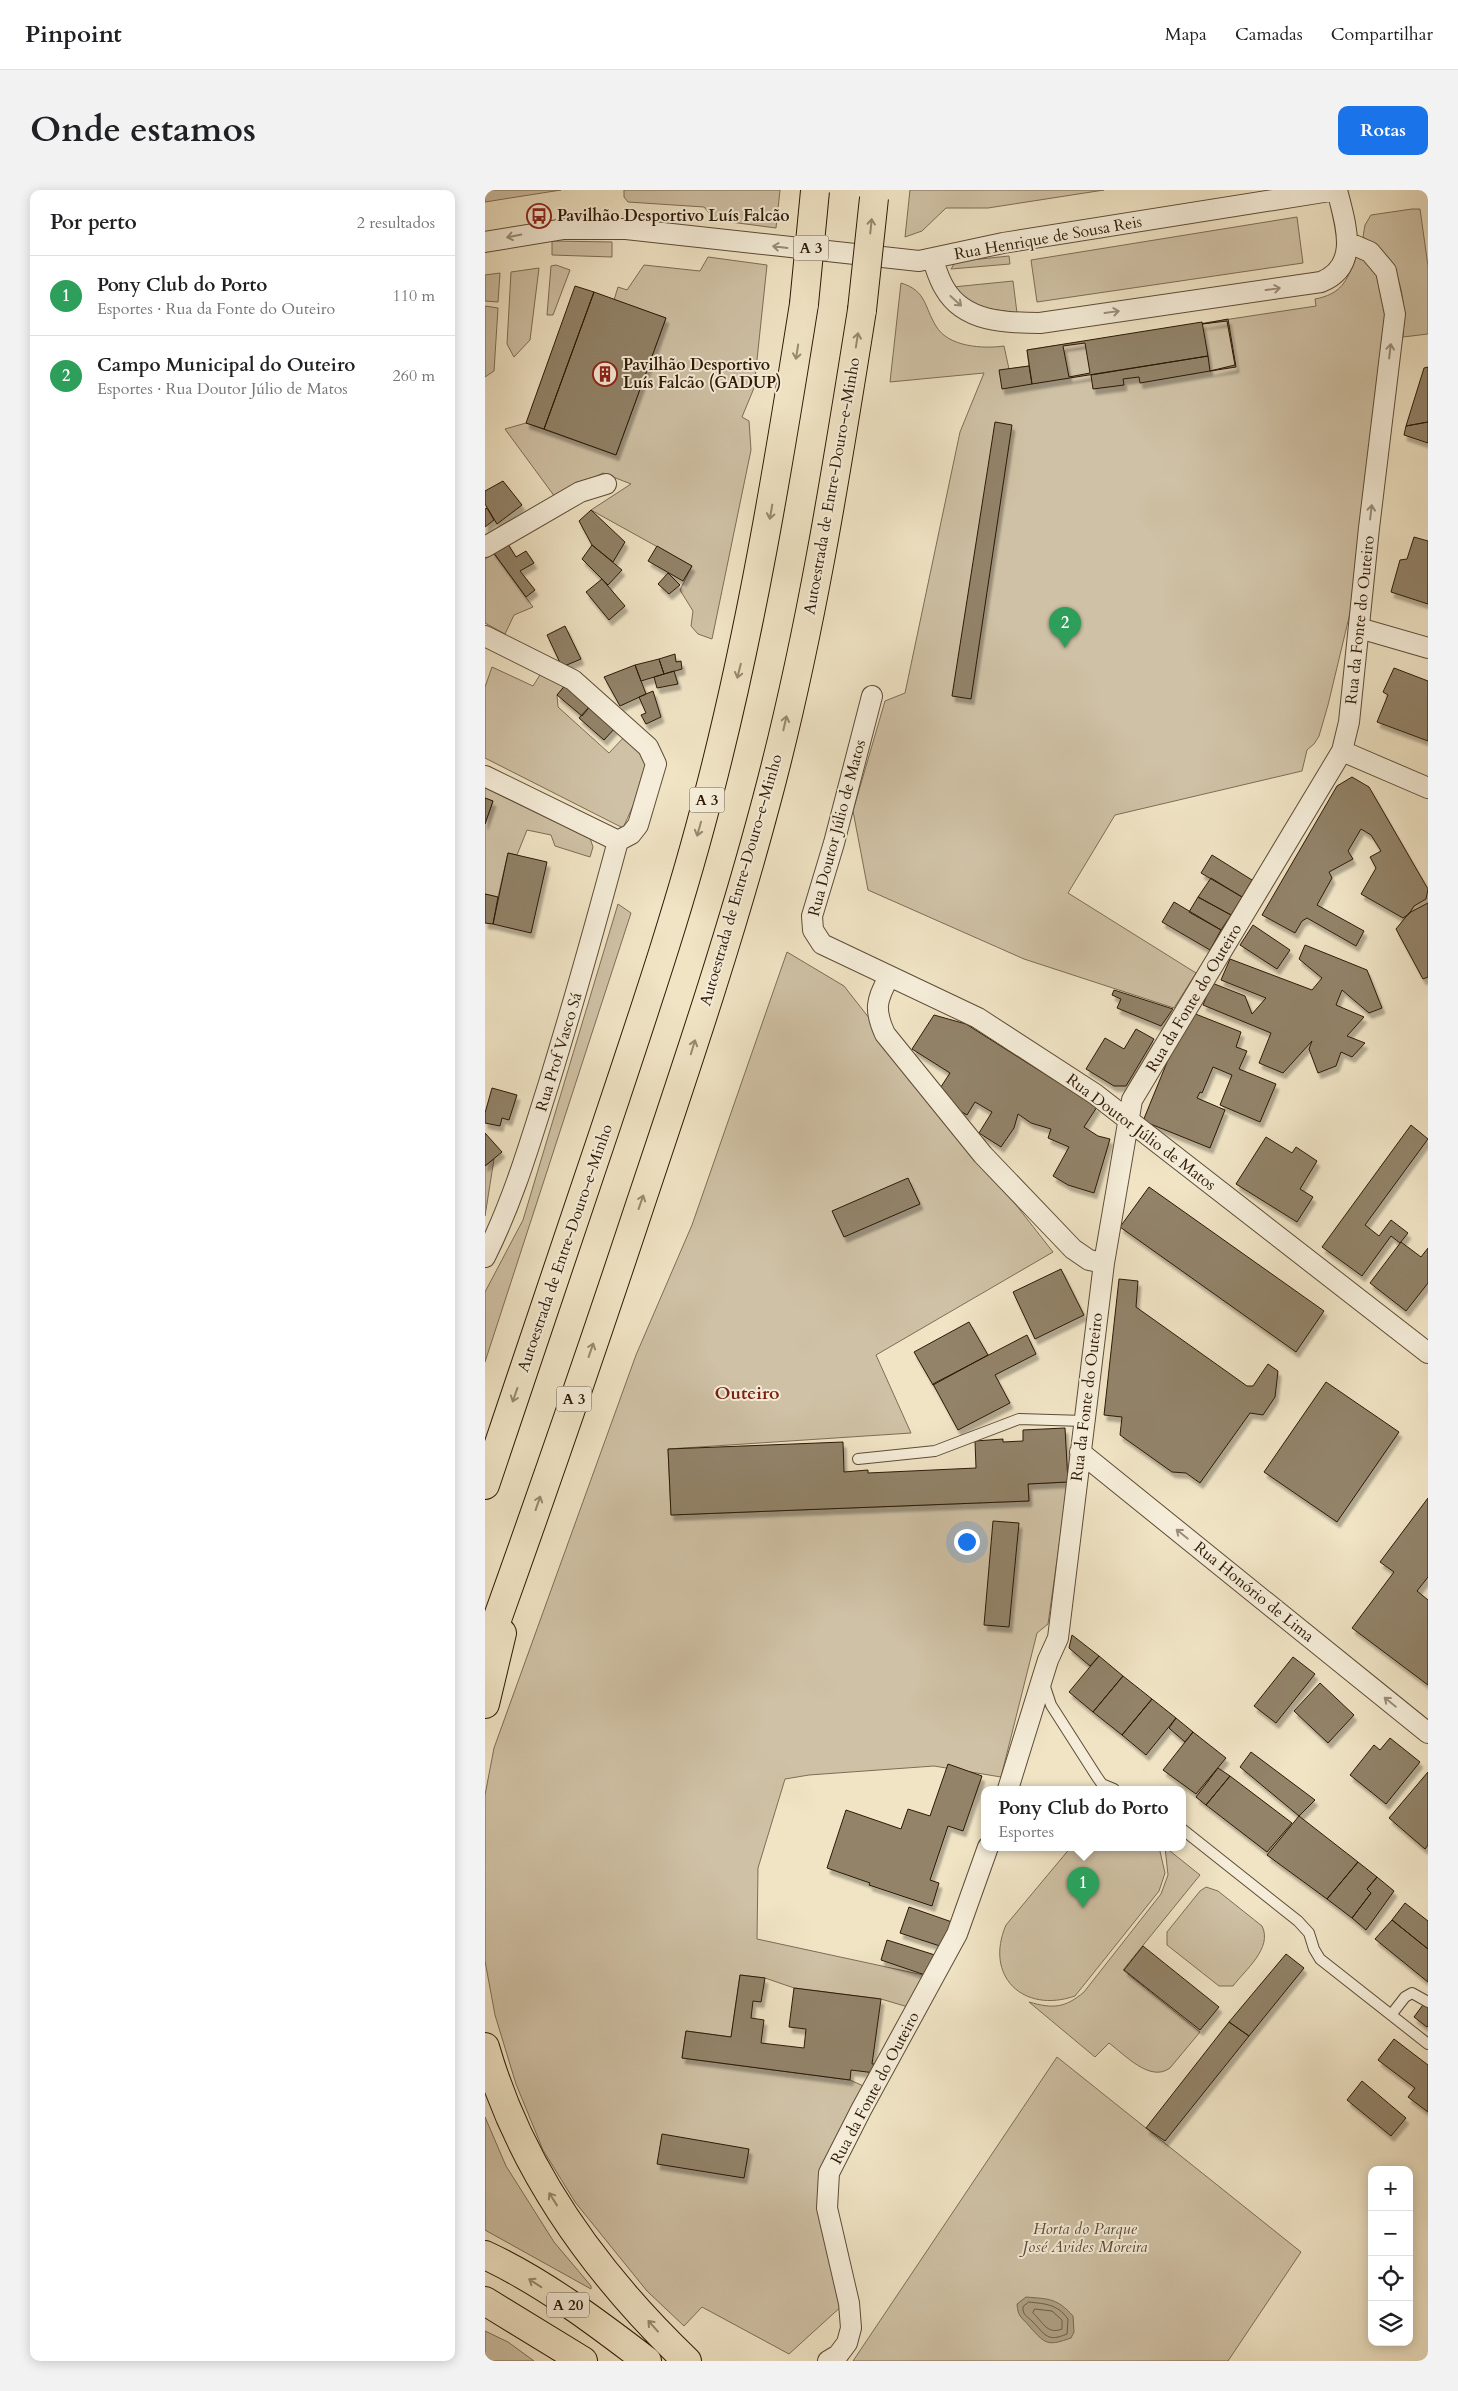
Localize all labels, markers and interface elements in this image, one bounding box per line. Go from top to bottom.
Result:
text: Pinpoint [25,18,122,51]
text: Mapa [1165,22,1207,47]
text: Camadas [1235,22,1303,47]
text: Compartilhar [1331,22,1433,47]
text: Onde estamos [30,106,256,154]
button: Rotas [1338,106,1428,155]
bus stop icon: Pavilhão Desportivo Luís Falcão [526,203,552,229]
place label: Pavilhão Desportivo Luís Falcão [557,205,790,227]
text: Por perto [50,208,137,237]
street label: Rua Henrique de Sousa Reis [952,211,1144,265]
text: 2 resultados [357,212,435,234]
one-way arrow [866,219,876,235]
one-way arrow [506,232,522,242]
road number: A 3 [793,236,829,260]
one-way arrow [772,242,788,252]
text: Pony Club do Porto [97,272,267,298]
one-way arrow [1265,283,1281,293]
text: 1 [62,285,70,307]
text: 110 m [393,285,435,307]
one-way arrow [950,296,963,307]
text: Esportes · Rua da Fonte do Outeiro [97,298,335,320]
one-way arrow [1104,307,1120,317]
one-way arrow [853,332,863,348]
one-way arrow [791,343,801,359]
one-way arrow [1385,343,1395,359]
text: Campo Municipal do Outeiro [97,352,355,378]
place label: Pavilhão Desportivo Luís Falcão (GADUP) [623,354,782,394]
street label: Autoestrada de Entre-Douro-e-Minho [799,355,866,616]
building icon: Pavilhão Desportivo Luís Falcão (GADUP) [592,361,618,387]
text: 2 [62,365,70,387]
text: 260 m [393,365,435,387]
text: Esportes · Rua Doutor Júlio de Matos [97,378,348,400]
one-way arrow [765,504,775,520]
one-way arrow [1366,504,1376,520]
street label: Rua da Fonte do Outeiro [1340,534,1380,706]
pin: 2 [1049,607,1081,648]
one-way arrow [734,663,743,679]
one-way arrow [781,715,790,731]
street label: Rua Doutor Júlio de Matos [803,737,871,919]
street label: Autoestrada de Entre-Douro-e-Minho [694,751,788,1008]
road number: A 3 [689,788,725,812]
one-way arrow [693,821,703,837]
street label: Rua da Fonte do Outeiro [1141,919,1247,1076]
street label: Rua Prof Vasco Sá [530,990,588,1114]
one-way arrow [688,1040,698,1056]
street label: Rua Doutor Júlio de Matos [1062,1068,1220,1196]
street label: Autoestrada de Entre-Douro-e-Minho [512,1121,618,1375]
one-way arrow [637,1194,647,1210]
street label: Rua da Fonte do Outeiro [1066,1311,1108,1483]
one-way arrow [587,1342,596,1358]
district label: Outeiro [714,1381,780,1406]
road number: A 3 [557,1386,591,1412]
one-way arrow [510,1387,520,1403]
one-way arrow [534,1496,544,1512]
your location [954,1529,980,1555]
one-way arrow [1176,1529,1189,1540]
street label: Rua Honório de Lima [1189,1537,1319,1647]
one-way arrow [1384,1697,1397,1708]
popup [981,1786,1186,1851]
text: Pony Club do Porto [998,1795,1169,1821]
text: Esportes [998,1821,1054,1843]
pin: 1 [1067,1867,1099,1908]
street label: Rua da Fonte do Outeiro [825,2008,925,2168]
map controls [1368,2166,1413,2346]
button: + [1368,2166,1413,2211]
one-way arrow [547,2192,558,2206]
button: − [1368,2211,1413,2256]
park label: Horta do Parque José Avides Moreira [1019,2218,1148,2258]
button: locate [1368,2256,1413,2301]
one-way arrow [528,2278,542,2288]
road number: A 20 [547,2292,589,2318]
button: layers [1368,2301,1413,2346]
one-way arrow [648,2320,659,2333]

